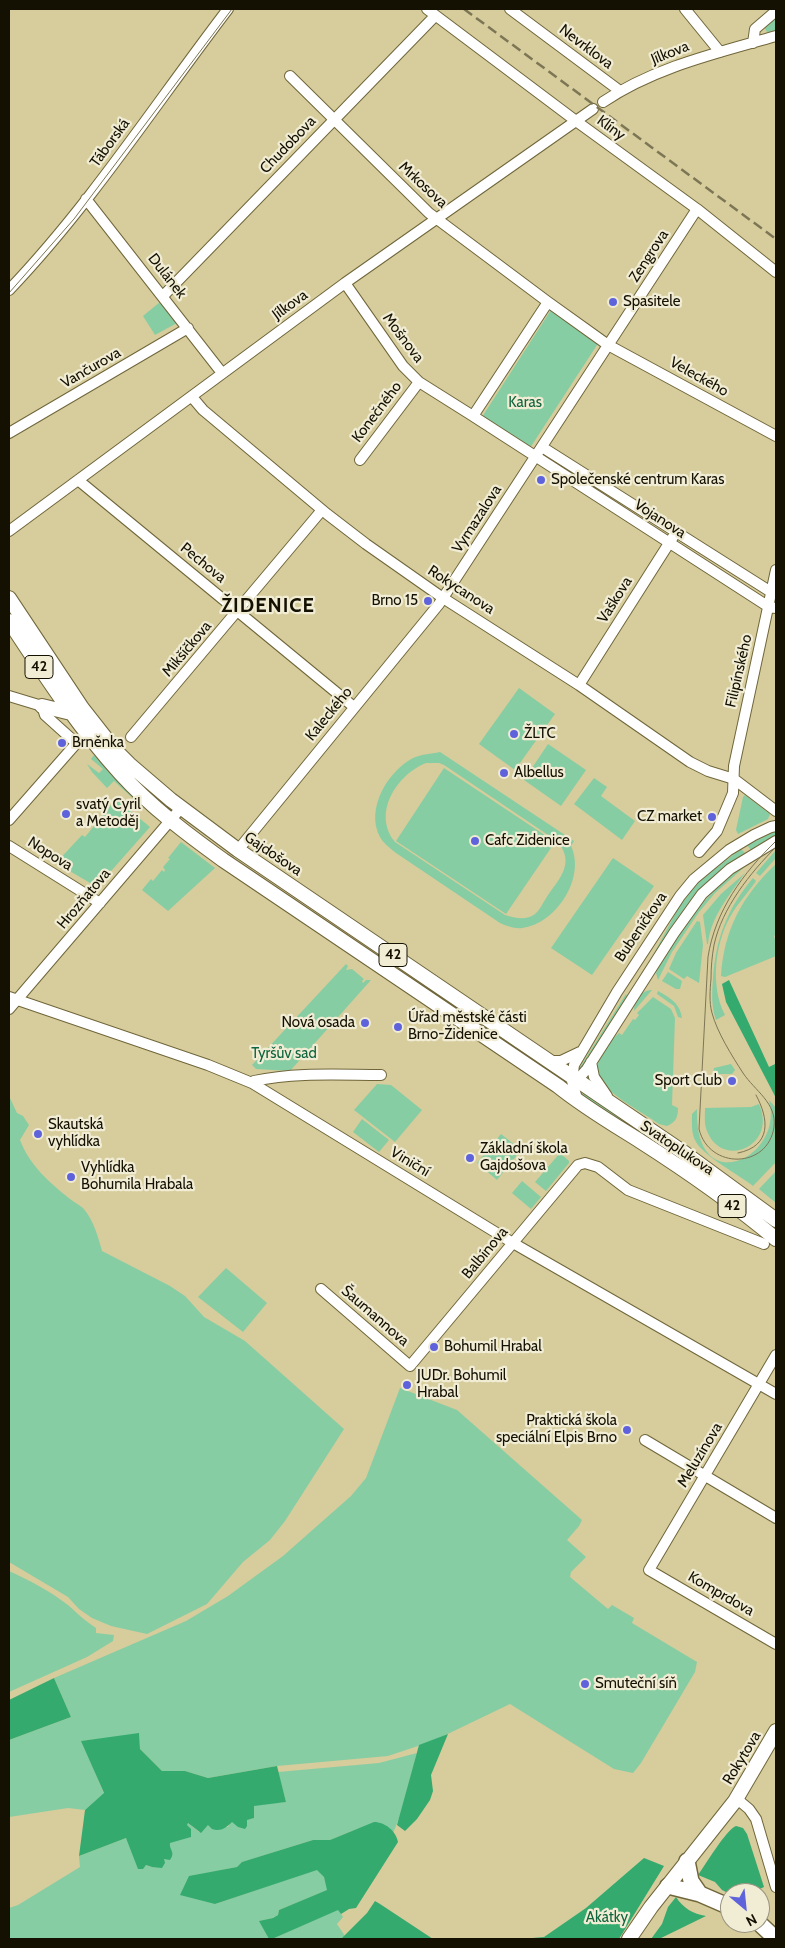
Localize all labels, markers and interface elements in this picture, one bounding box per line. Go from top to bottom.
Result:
street label: Nevrklova [555,21,617,73]
street label: Jílkova [648,37,692,69]
street label: Klíny [593,112,629,144]
street label: Chudobova [256,113,320,177]
street label: Táborská [86,115,134,171]
street label: Mrkosova [395,158,451,212]
street label: Zengrova [626,227,672,285]
street label: Dulánek [144,250,190,302]
street label: Jílkova [269,286,311,324]
place label: Spasitele [623,293,680,311]
marker: Spasitele [607,296,619,308]
street label: Mošnova [379,310,427,366]
street label: Vančurova [58,344,124,392]
street label: Veleckého [667,354,731,400]
street label: Konečného [348,378,406,446]
park label: Karas [508,394,542,412]
place label: Společenské centrum Karas [551,471,725,489]
marker: Společenské centrum Karas [535,474,547,486]
street label: Vymazalova [448,482,506,556]
street label: Vojanova [631,496,689,542]
street label: Pechova [177,539,229,587]
street label: Rokycanova [424,562,498,618]
street label: Vaškova [594,574,636,626]
place label: Brno 15 [371,592,418,610]
district label: ŽIDENICE [220,594,316,618]
marker: Brno 15 [422,595,434,607]
street label: Mikšíčkova [159,618,215,680]
street label: Filipínského [722,633,756,709]
road number: 42 [25,656,53,679]
street label: Kaleckého [302,683,356,745]
place label: ŽLTC [524,725,556,743]
marker: ŽLTC [508,728,520,740]
place label: Brněnka [72,734,124,752]
marker: Brněnka [56,737,68,749]
place label: Albellus [514,764,564,782]
marker: Albellus [498,767,510,779]
place label: svatý Cyril a Metoděj [76,796,141,831]
marker: svatý Cyril a Metoděj [60,808,72,820]
place label: CZ market [637,808,702,826]
marker: CZ market [706,811,718,823]
street label: Gajdošova [241,828,305,880]
place label: Cafc Zidenice [485,832,570,850]
street label: Nopova [24,833,76,875]
marker: Cafc Zidenice [469,835,481,847]
street label: Hrozňatova [54,865,114,933]
street label: Bubeníčkova [611,889,671,965]
road number: 42 [379,944,407,966]
place label: Úřad městské části Brno-Židenice [408,1009,527,1044]
place label: Nová osada [281,1014,355,1032]
marker: Nová osada [359,1017,371,1029]
marker: Úřad městské části Brno-Židenice [392,1021,404,1033]
park label: Tyršův sad [251,1045,317,1063]
place label: Sport Club [655,1072,722,1090]
marker: Sport Club [726,1075,738,1087]
place label: Skautská vyhlídka [48,1116,103,1151]
street label: Svatoplukova [637,1117,717,1179]
marker: Skautská vyhlídka [32,1128,44,1140]
place label: Základní škola Gajdošova [480,1140,568,1175]
street label: Viniční [387,1143,433,1181]
marker: Základní škola Gajdošova [464,1152,476,1164]
place label: Vyhlídka Bohumila Hrabala [81,1159,193,1194]
marker: Vyhlídka Bohumila Hrabala [65,1171,77,1183]
road number: 42 [718,1194,746,1218]
street label: Balbínova [458,1223,512,1283]
street label: Šaumannova [338,1282,412,1350]
place label: Bohumil Hrabal [444,1338,542,1356]
marker: Bohumil Hrabal [428,1341,440,1353]
place label: JUDr. Bohumil Hrabal [417,1367,506,1402]
marker: JUDr. Bohumil Hrabal [401,1379,413,1391]
place label: Praktická škola speciální Elpis Brno [496,1412,617,1447]
street label: Meluzínova [674,1419,726,1491]
marker: Praktická škola speciální Elpis Brno [621,1424,633,1436]
street label: Komprdova [685,1568,757,1620]
place label: Smuteční síň [595,1675,677,1693]
marker: Smuteční síň [579,1678,591,1690]
street label: Rokytova [719,1728,765,1788]
north arrow [720,1883,770,1933]
park label: Akátky [586,1909,628,1927]
text: N [743,1910,760,1931]

